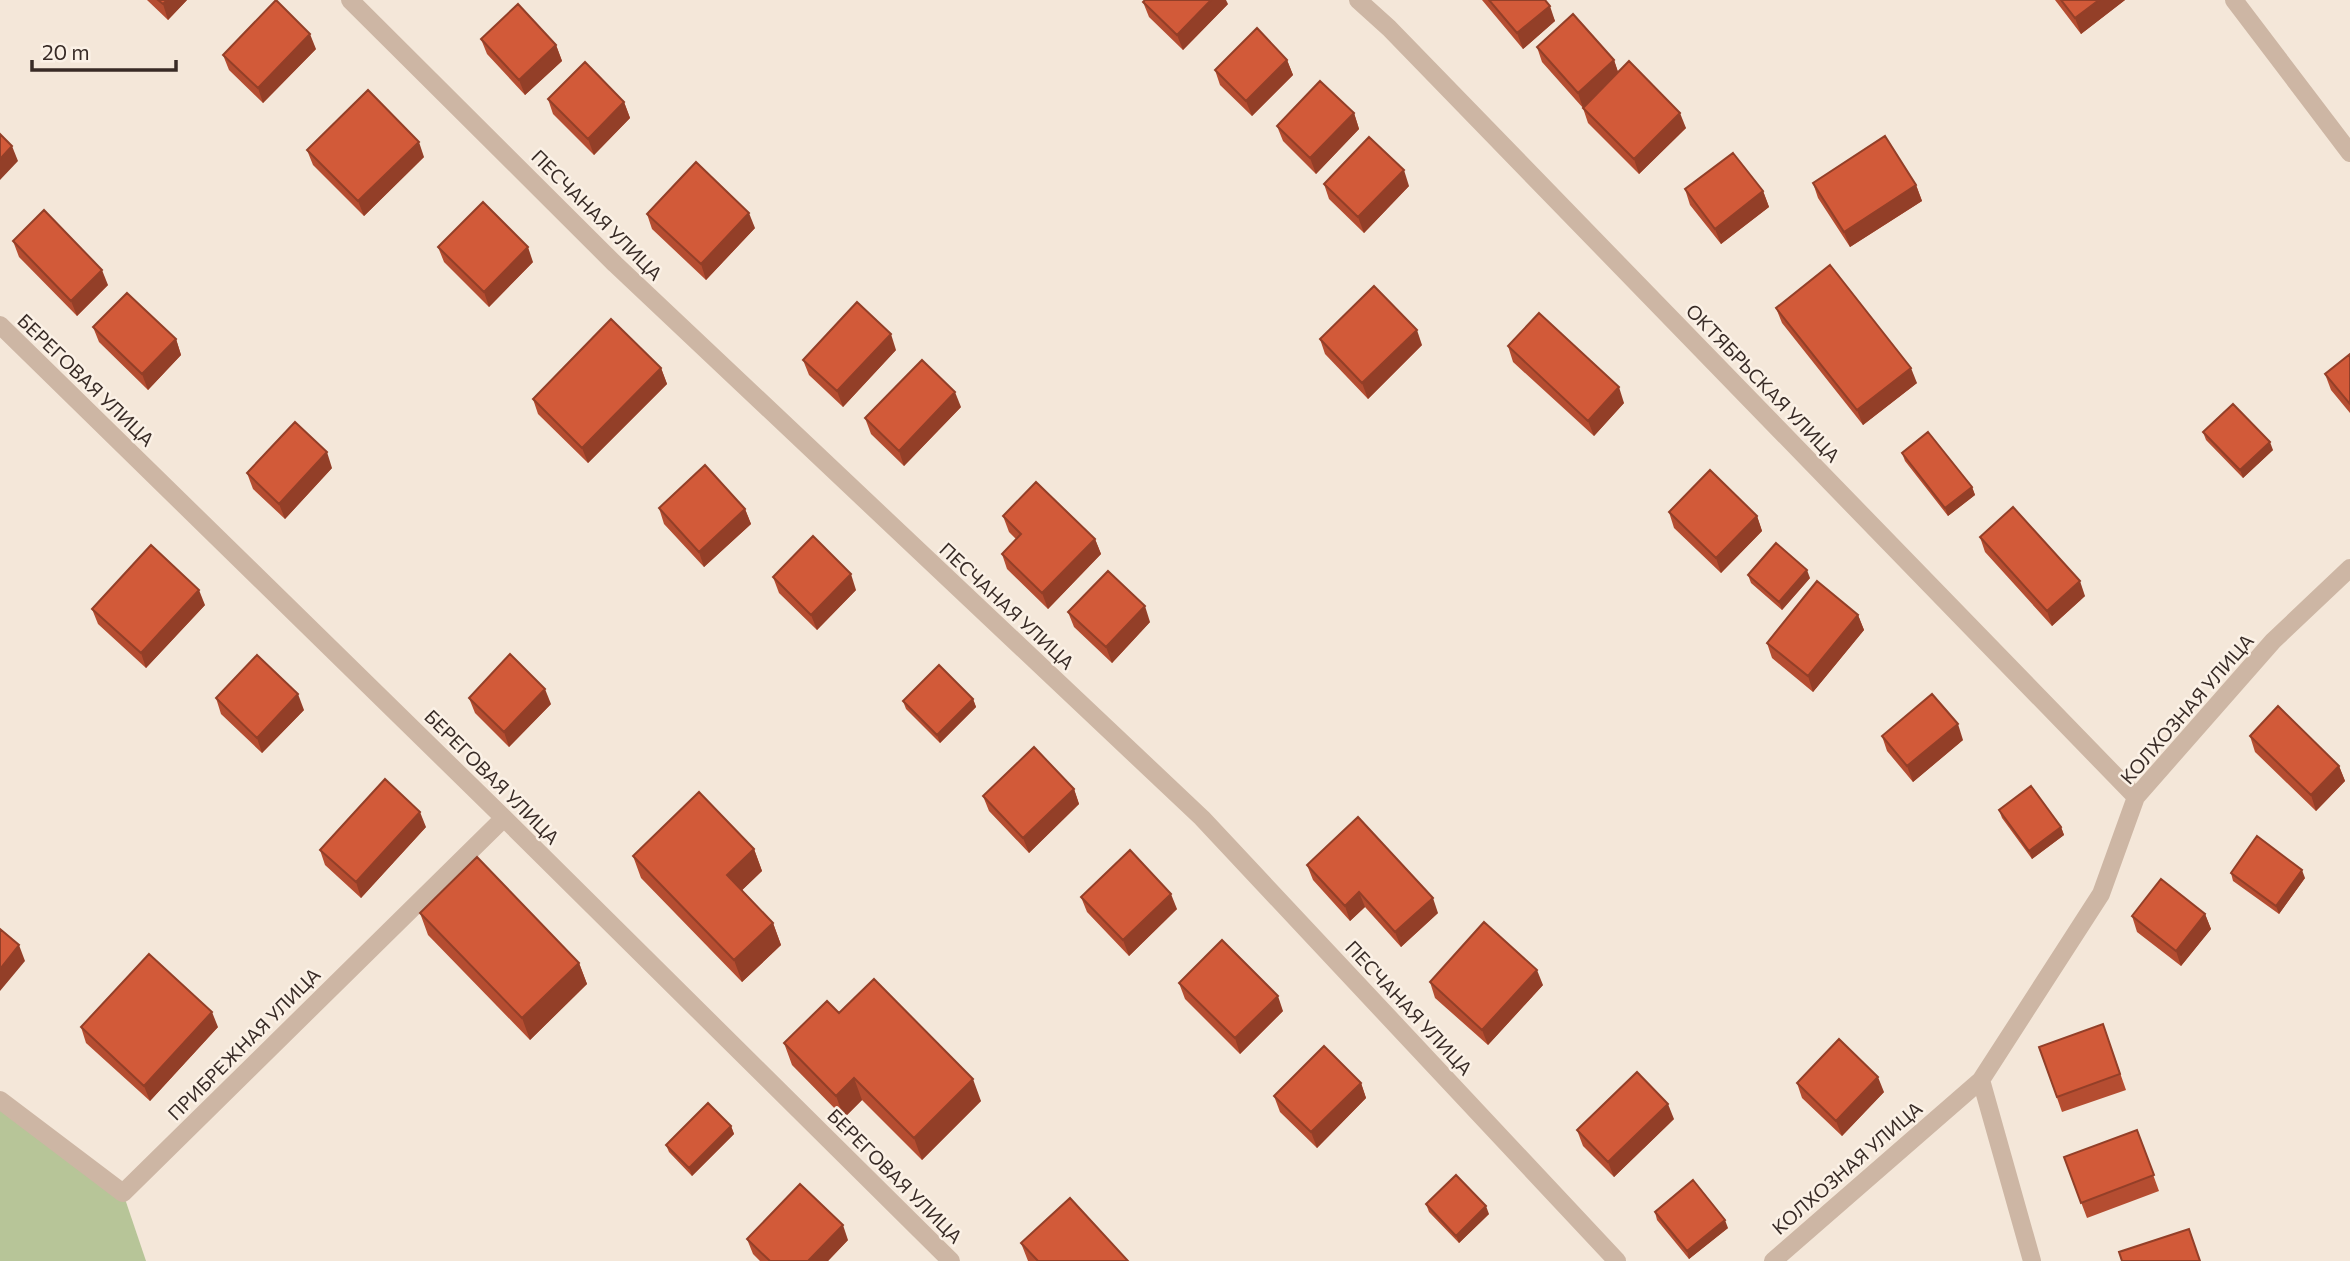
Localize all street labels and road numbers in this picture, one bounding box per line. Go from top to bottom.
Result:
street label: ПЕСЧАНАЯ УЛИЦА [527,144,668,285]
street label: ОКТЯБРЬСКАЯ УЛИЦА [1682,299,1845,467]
street label: БЕРЕГОВАЯ УЛИЦА [13,308,159,451]
street label: ПЕСЧАНАЯ УЛИЦА [935,537,1079,674]
street label: КОЛХОЗНАЯ УЛИЦА [2115,629,2258,788]
street label: БЕРЕГОВАЯ УЛИЦА [420,705,564,849]
street label: ПЕСЧАНАЯ УЛИЦА [1341,936,1478,1080]
street label: ПРИБРЕЖНАЯ УЛИЦА [163,963,325,1125]
street label: КОЛХОЗНАЯ УЛИЦА [1767,1096,1926,1239]
street label: БЕРЕГОВАЯ УЛИЦА [823,1104,967,1248]

